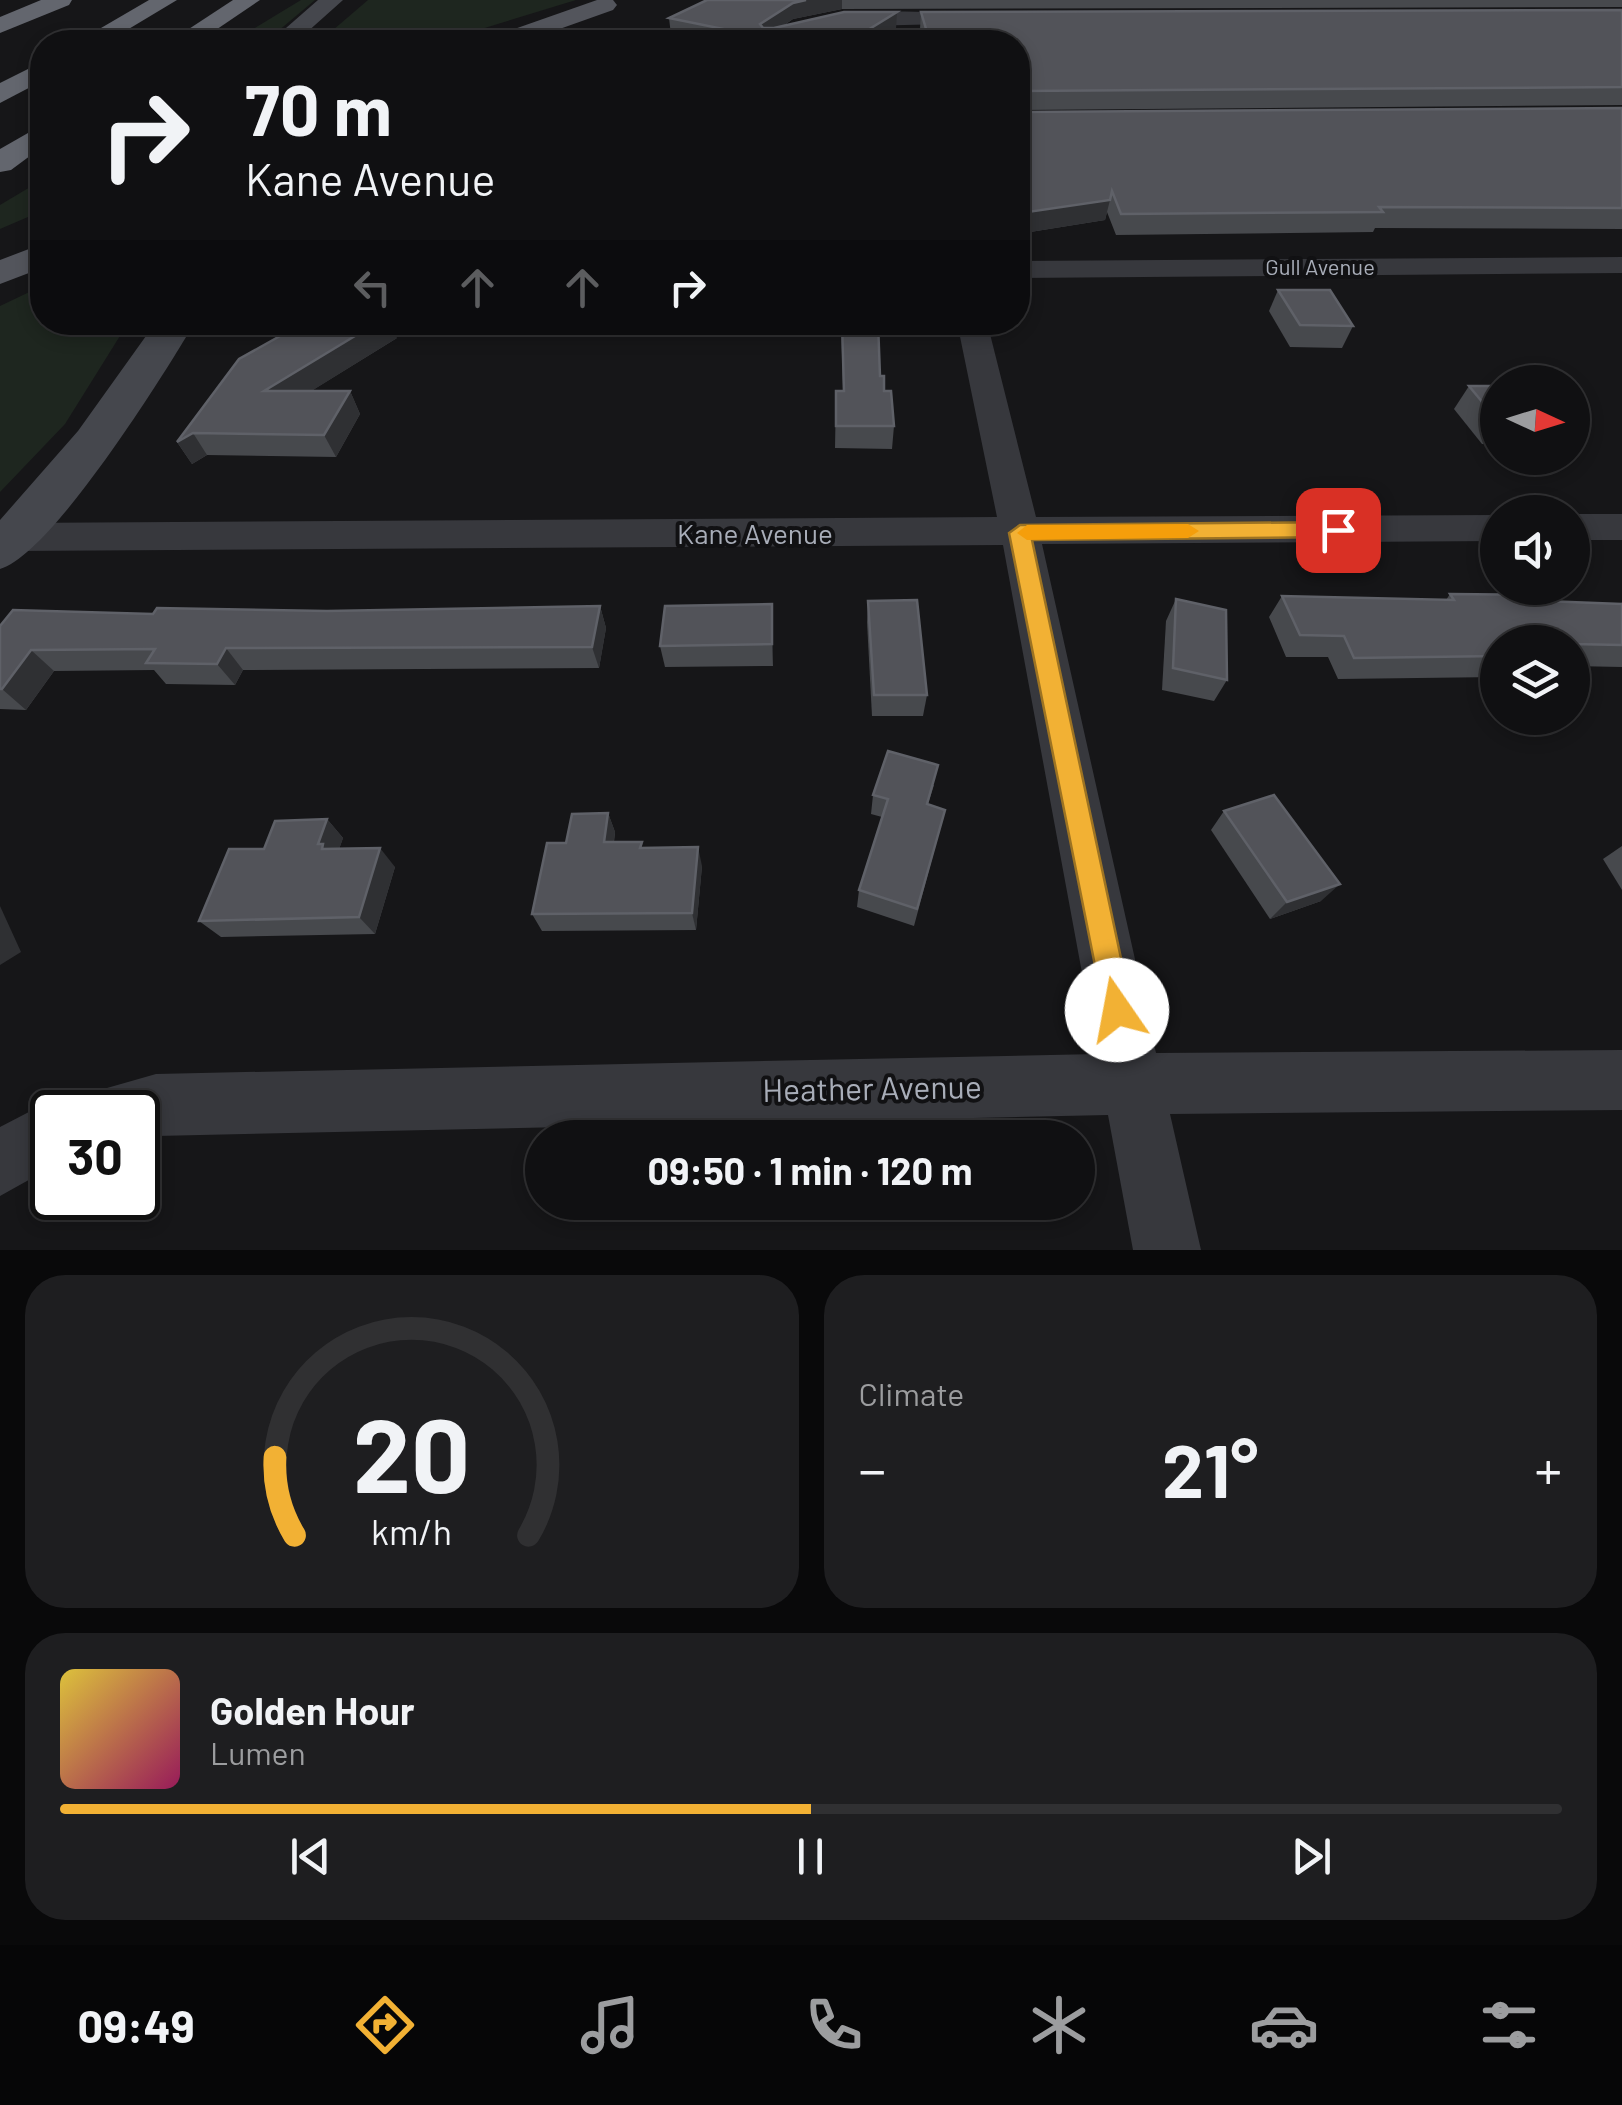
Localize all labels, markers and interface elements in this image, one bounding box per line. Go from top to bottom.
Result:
text: 70 m [245,66,392,150]
icon: right [80,70,210,200]
text: Kane Avenue [245,151,495,205]
street label: Gull Avenue [1265,253,1375,279]
icon: left [345,260,400,315]
icon: ahead [450,260,505,315]
icon: ahead [555,260,610,315]
icon: right [660,260,715,315]
north arrow [1480,365,1590,475]
map controls [1480,365,1590,735]
pin [1296,488,1381,573]
button: sound [1480,495,1590,605]
icon: arrive [1311,503,1366,558]
street label: Kane Avenue [677,516,833,550]
button: layers [1480,625,1590,735]
position arrow [1065,958,1169,1062]
street label: Heather Avenue [762,1066,982,1108]
speed limit sign: 30 [30,1090,160,1220]
text: 09:50 · 1 min · 120 m [647,1147,973,1193]
text: Climate [859,1374,964,1412]
text: 20 [353,1389,471,1514]
text: 21° [1162,1423,1258,1513]
text: − [859,1435,886,1501]
text: + [1534,1435,1562,1501]
text: km/h [371,1509,452,1552]
text: Golden Hour [210,1687,415,1733]
text: Lumen [210,1733,306,1771]
icon: previous [283,1829,338,1884]
icon: pause [783,1829,838,1884]
icon: next [1284,1829,1339,1884]
icon: directions [350,1990,420,2060]
icon: music [575,1990,645,2060]
icon: phone [799,1990,869,2060]
icon: climate [1024,1990,1094,2060]
icon: car [1249,1990,1319,2060]
icon: filters [1474,1990,1544,2060]
text: 09:49 [77,1998,195,2052]

